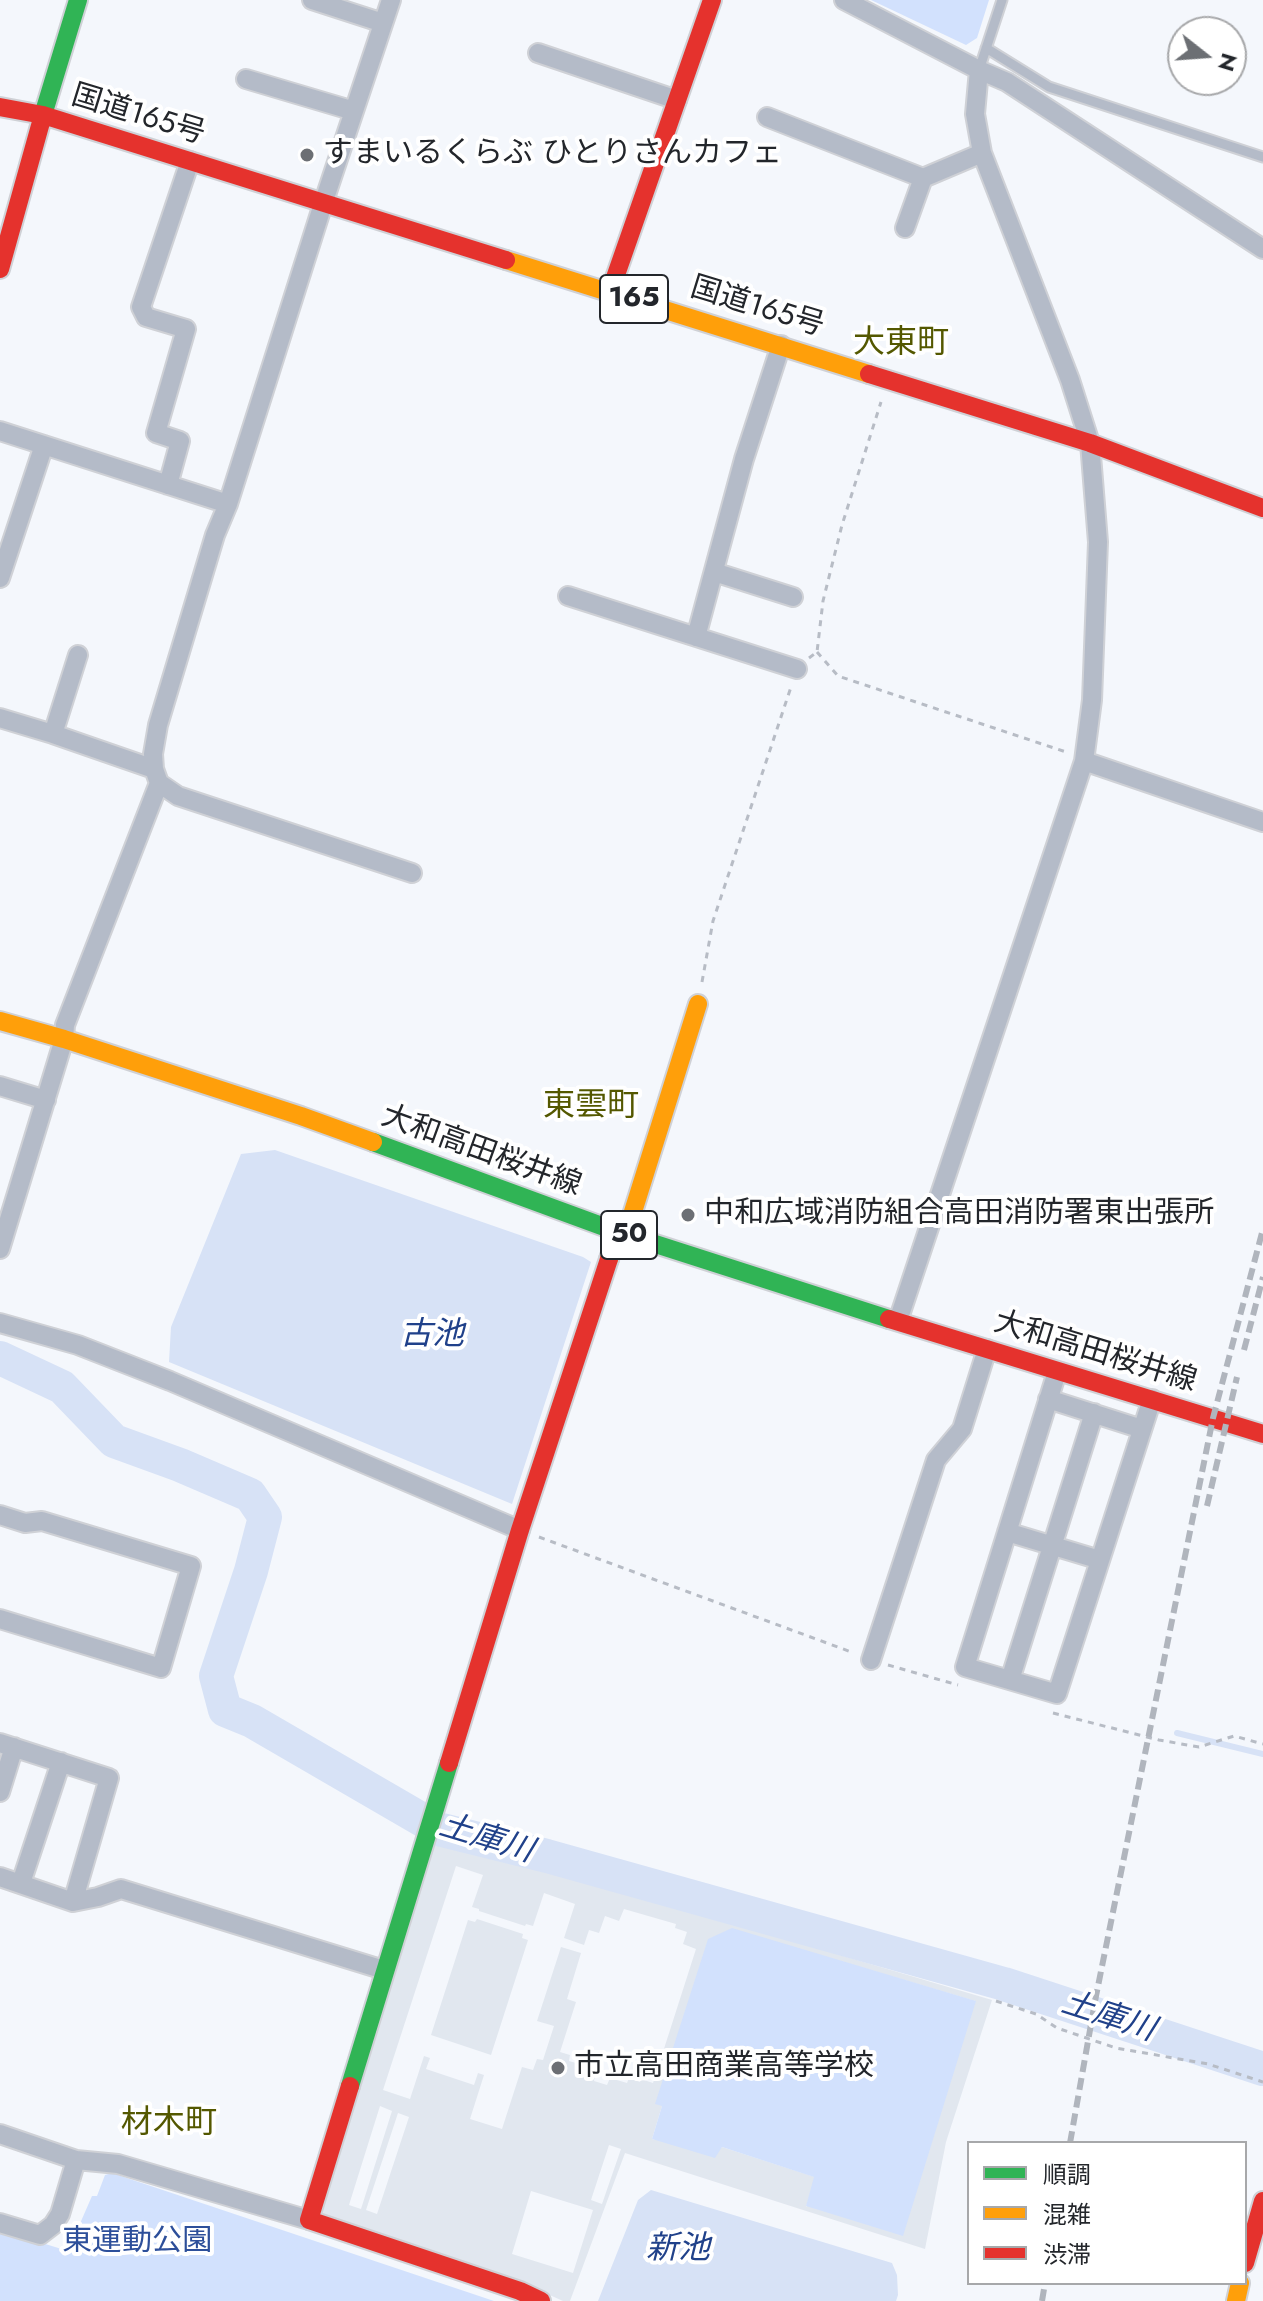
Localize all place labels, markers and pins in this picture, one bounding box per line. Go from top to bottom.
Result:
place label: すまいるくらぶ ひとりさんカフェ [323,137,782,173]
marker: すまいるくらぶ ひとりさんカフェ [298,146,316,164]
place label: 中和広域消防組合高田消防署東出張所 [704,1197,1214,1233]
marker: 中和広域消防組合高田消防署東出張所 [679,1206,697,1224]
place label: 市立高田商業高等学校 [574,2050,874,2086]
marker: 市立高田商業高等学校 [549,2059,567,2077]

